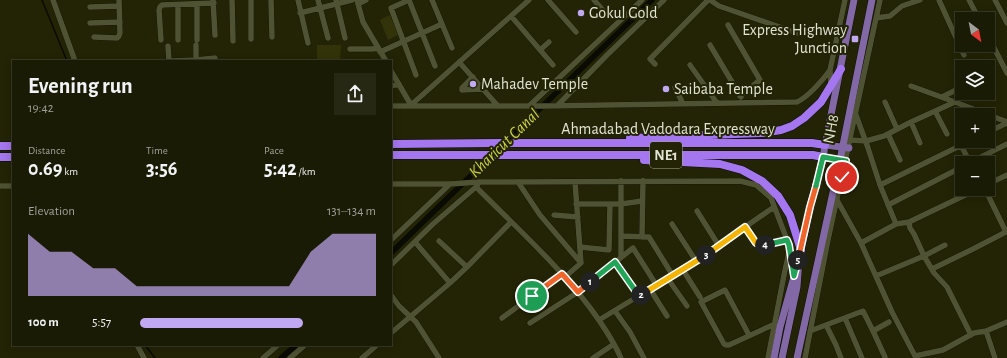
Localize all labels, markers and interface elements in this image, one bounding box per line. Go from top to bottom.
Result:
place label: Gokul Gold [589,5,658,21]
marker: Gokul Gold [576,8,586,18]
north arrow [955,12,995,52]
map controls [955,12,995,196]
place label: Express Highway Junction [742,22,847,56]
marker: Express Highway Junction [850,34,860,44]
button: layers [955,60,995,100]
button: share [334,73,376,115]
text: Evening run [28,75,133,97]
place label: Mahadev Temple [481,76,588,92]
marker: Mahadev Temple [468,79,478,89]
place label: Saibaba Temple [674,81,773,97]
marker: Saibaba Temple [661,84,671,94]
text: 19:42 [28,102,54,115]
water label: Kharicut Canal [466,105,542,181]
button: + [955,108,995,148]
street label: NH8 [820,113,842,145]
street label: Ahmadabad Vadodara Expressway [561,121,775,138]
road number: NE1 [650,142,682,168]
text: Distance [28,145,65,156]
text: Time [146,145,168,156]
text: Pace [264,145,284,156]
button: − [955,156,995,196]
text: 0.69 [28,159,62,179]
text: 3:56 [146,159,178,179]
text: 5:42 [264,159,297,179]
pin [825,160,859,194]
text: km [62,166,78,177]
text: /km [297,166,316,177]
icon: check [831,166,853,188]
text: Elevation [28,205,75,218]
text: 131–134 m [327,205,376,218]
pin: 4 [755,235,775,255]
text: 4 [762,239,768,250]
pin: 3 [696,245,716,265]
text: 3 [704,249,708,260]
pin: 5 [788,250,808,270]
text: 5 [796,254,800,265]
pin: 1 [580,272,600,292]
text: 1 [588,276,592,287]
pin [515,279,549,313]
icon: arrive [521,285,543,307]
pin: 2 [631,285,651,305]
text: 2 [638,289,644,300]
text: 100 m [28,316,59,329]
text: 5:57 [92,316,111,329]

